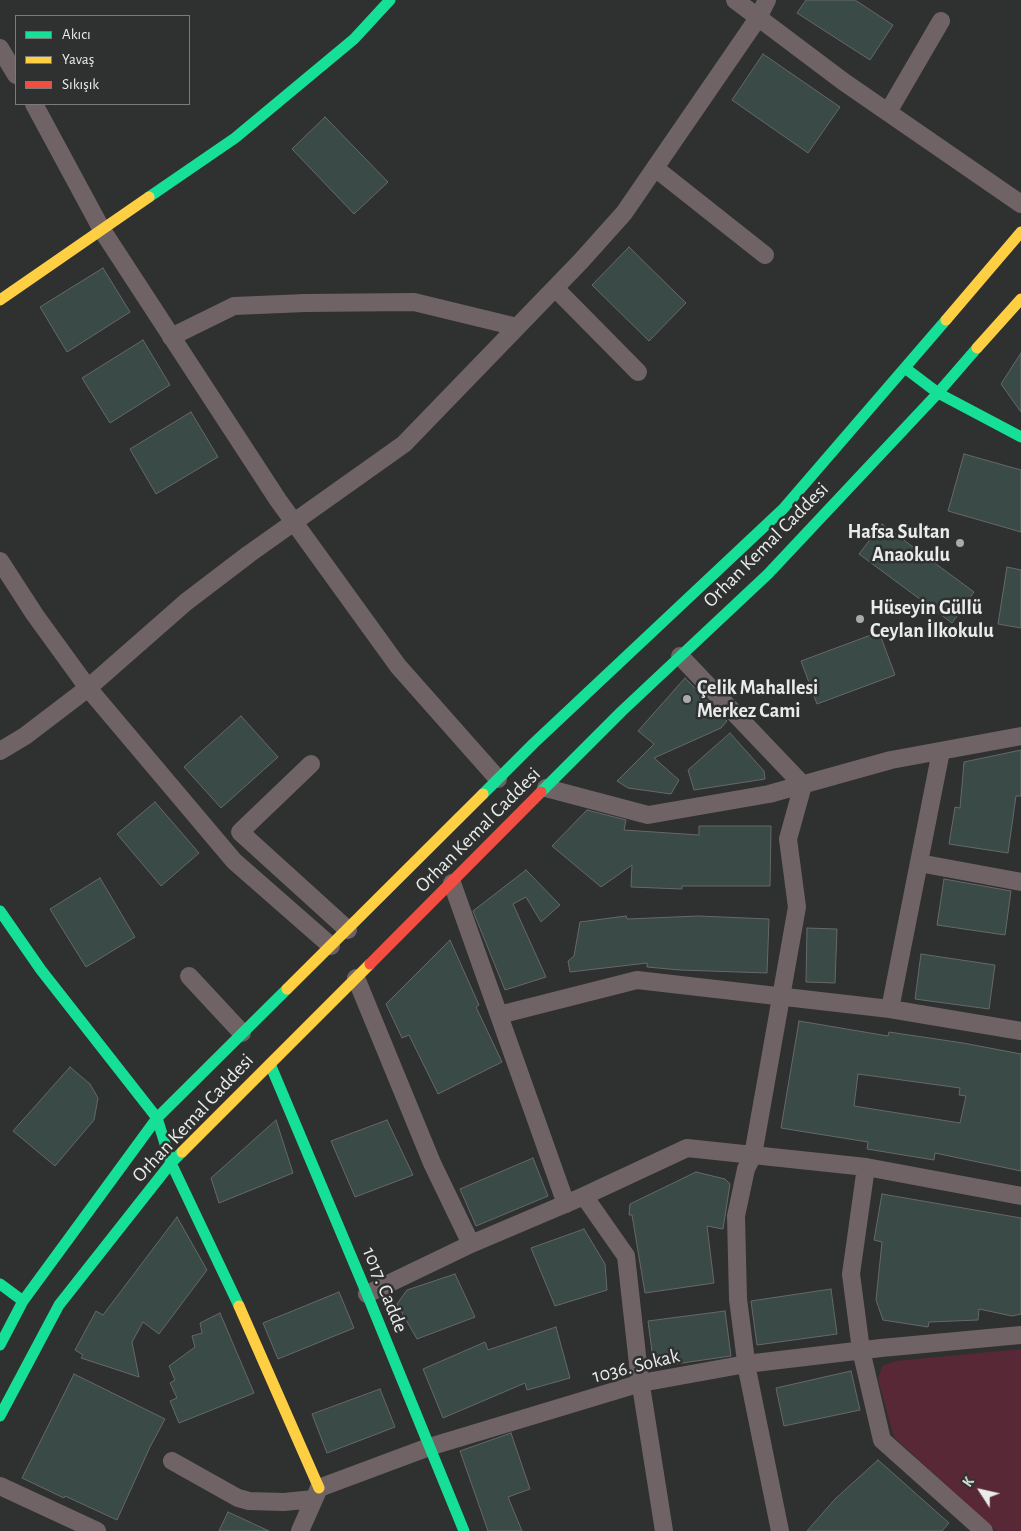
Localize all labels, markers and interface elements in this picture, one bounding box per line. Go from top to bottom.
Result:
legend [15,15,190,105]
text: Akıcı [62,27,91,42]
text: Yavaş [62,52,94,67]
text: Sıkışık [62,77,99,92]
street label: Orhan Kemal Caddesi [698,477,834,613]
place label: Hafsa Sultan Anaokulu [848,520,950,567]
marker: Hafsa Sultan Anaokulu [954,537,966,549]
place label: Hüseyin Güllü Ceylan İlkokulu [870,596,994,643]
marker: Hüseyin Güllü Ceylan İlkokulu [854,613,866,625]
place label: Çelik Mahallesi Merkez Cami [697,676,818,723]
marker: Çelik Mahallesi Merkez Cami [681,693,693,705]
street label: Orhan Kemal Caddesi [410,762,546,898]
street label: Orhan Kemal Caddesi [127,1049,259,1187]
street label: 1017. Cadde [357,1244,413,1336]
street label: 1036. Sokak [590,1344,682,1388]
north arrow [956,1466,1006,1516]
text: K [961,1475,977,1490]

